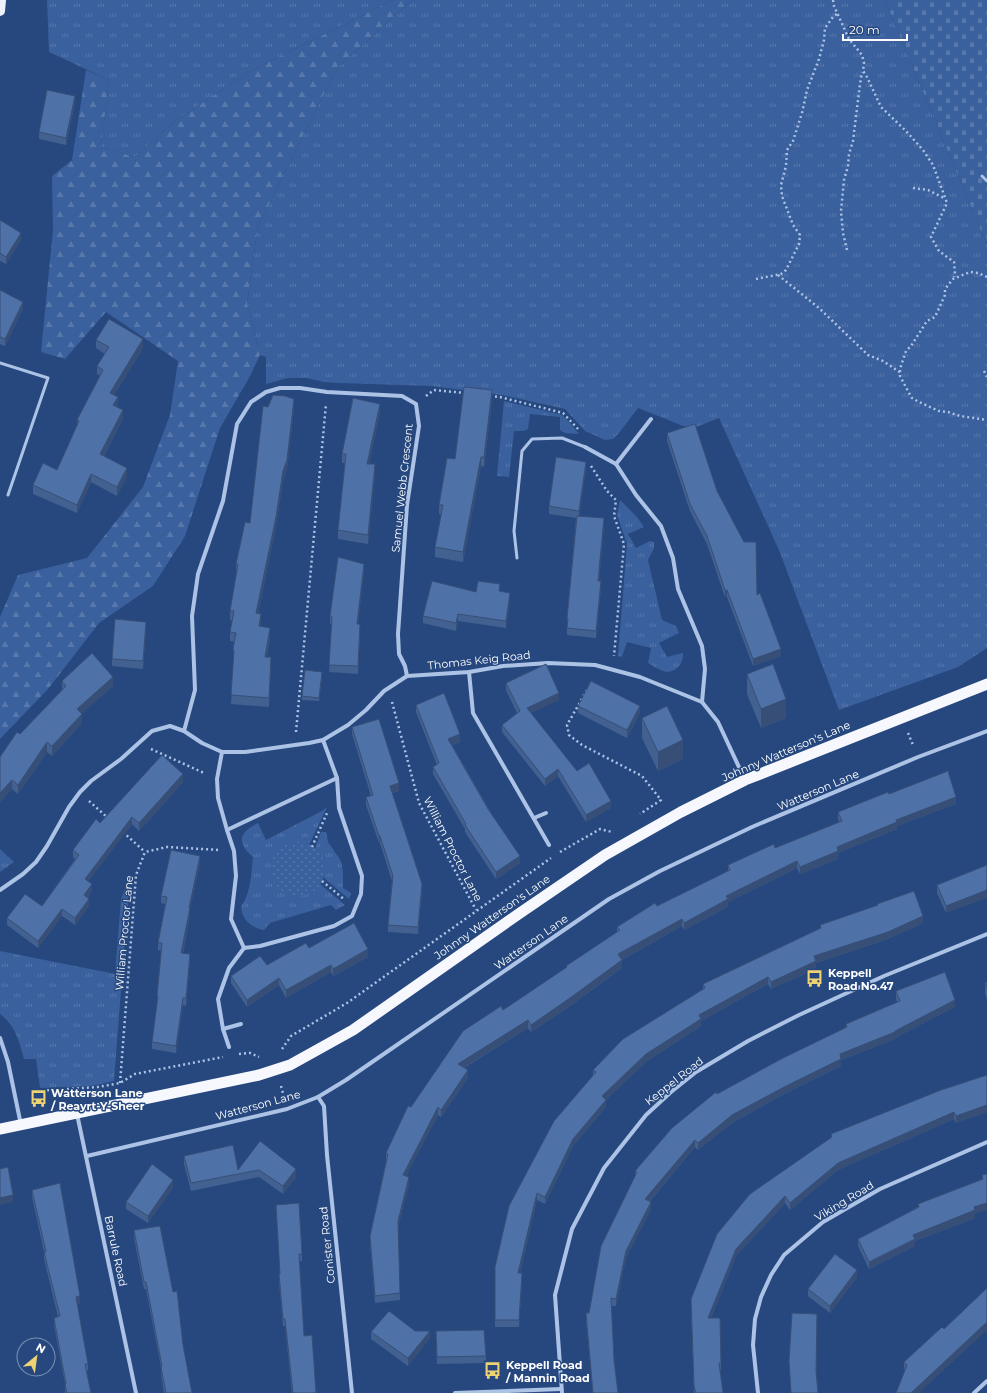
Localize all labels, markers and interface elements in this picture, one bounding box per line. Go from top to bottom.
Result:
scale bar [843,16,907,42]
text: 20 m [849,22,880,37]
street label: Samuel Webb Crescent [388,422,416,553]
street label: Thomas Keig Road [427,648,531,672]
street label: Johnny Watterson's Lane [719,717,853,785]
street label: Watterson Lane [775,766,861,814]
street label: William Proctor Lane [421,794,486,904]
street label: Johnny Watterson's Lane [431,871,553,963]
street label: William Proctor Lane [112,875,136,991]
street label: Watterson Lane [491,911,571,973]
place label: Keppell Road No.47 [828,966,894,993]
bus stop icon: Keppell Road No.47 [805,969,825,989]
street label: Keppel Road [642,1054,706,1108]
place label: Watterson Lane / Reayrt-Y-Sheer [50,1086,145,1113]
street label: Watterson Lane [214,1087,302,1123]
bus stop icon: Watterson Lane / Reayrt-Y-Sheer [28,1089,48,1109]
street label: Viking Road [812,1178,876,1224]
street label: Conister Road [316,1206,338,1284]
street label: Barrule Road [102,1214,130,1288]
north arrow [16,1337,56,1377]
text: N [34,1340,48,1357]
place label: Keppell Road / Mannin Road [505,1358,590,1385]
bus stop icon: Keppell Road / Mannin Road [483,1361,503,1381]

